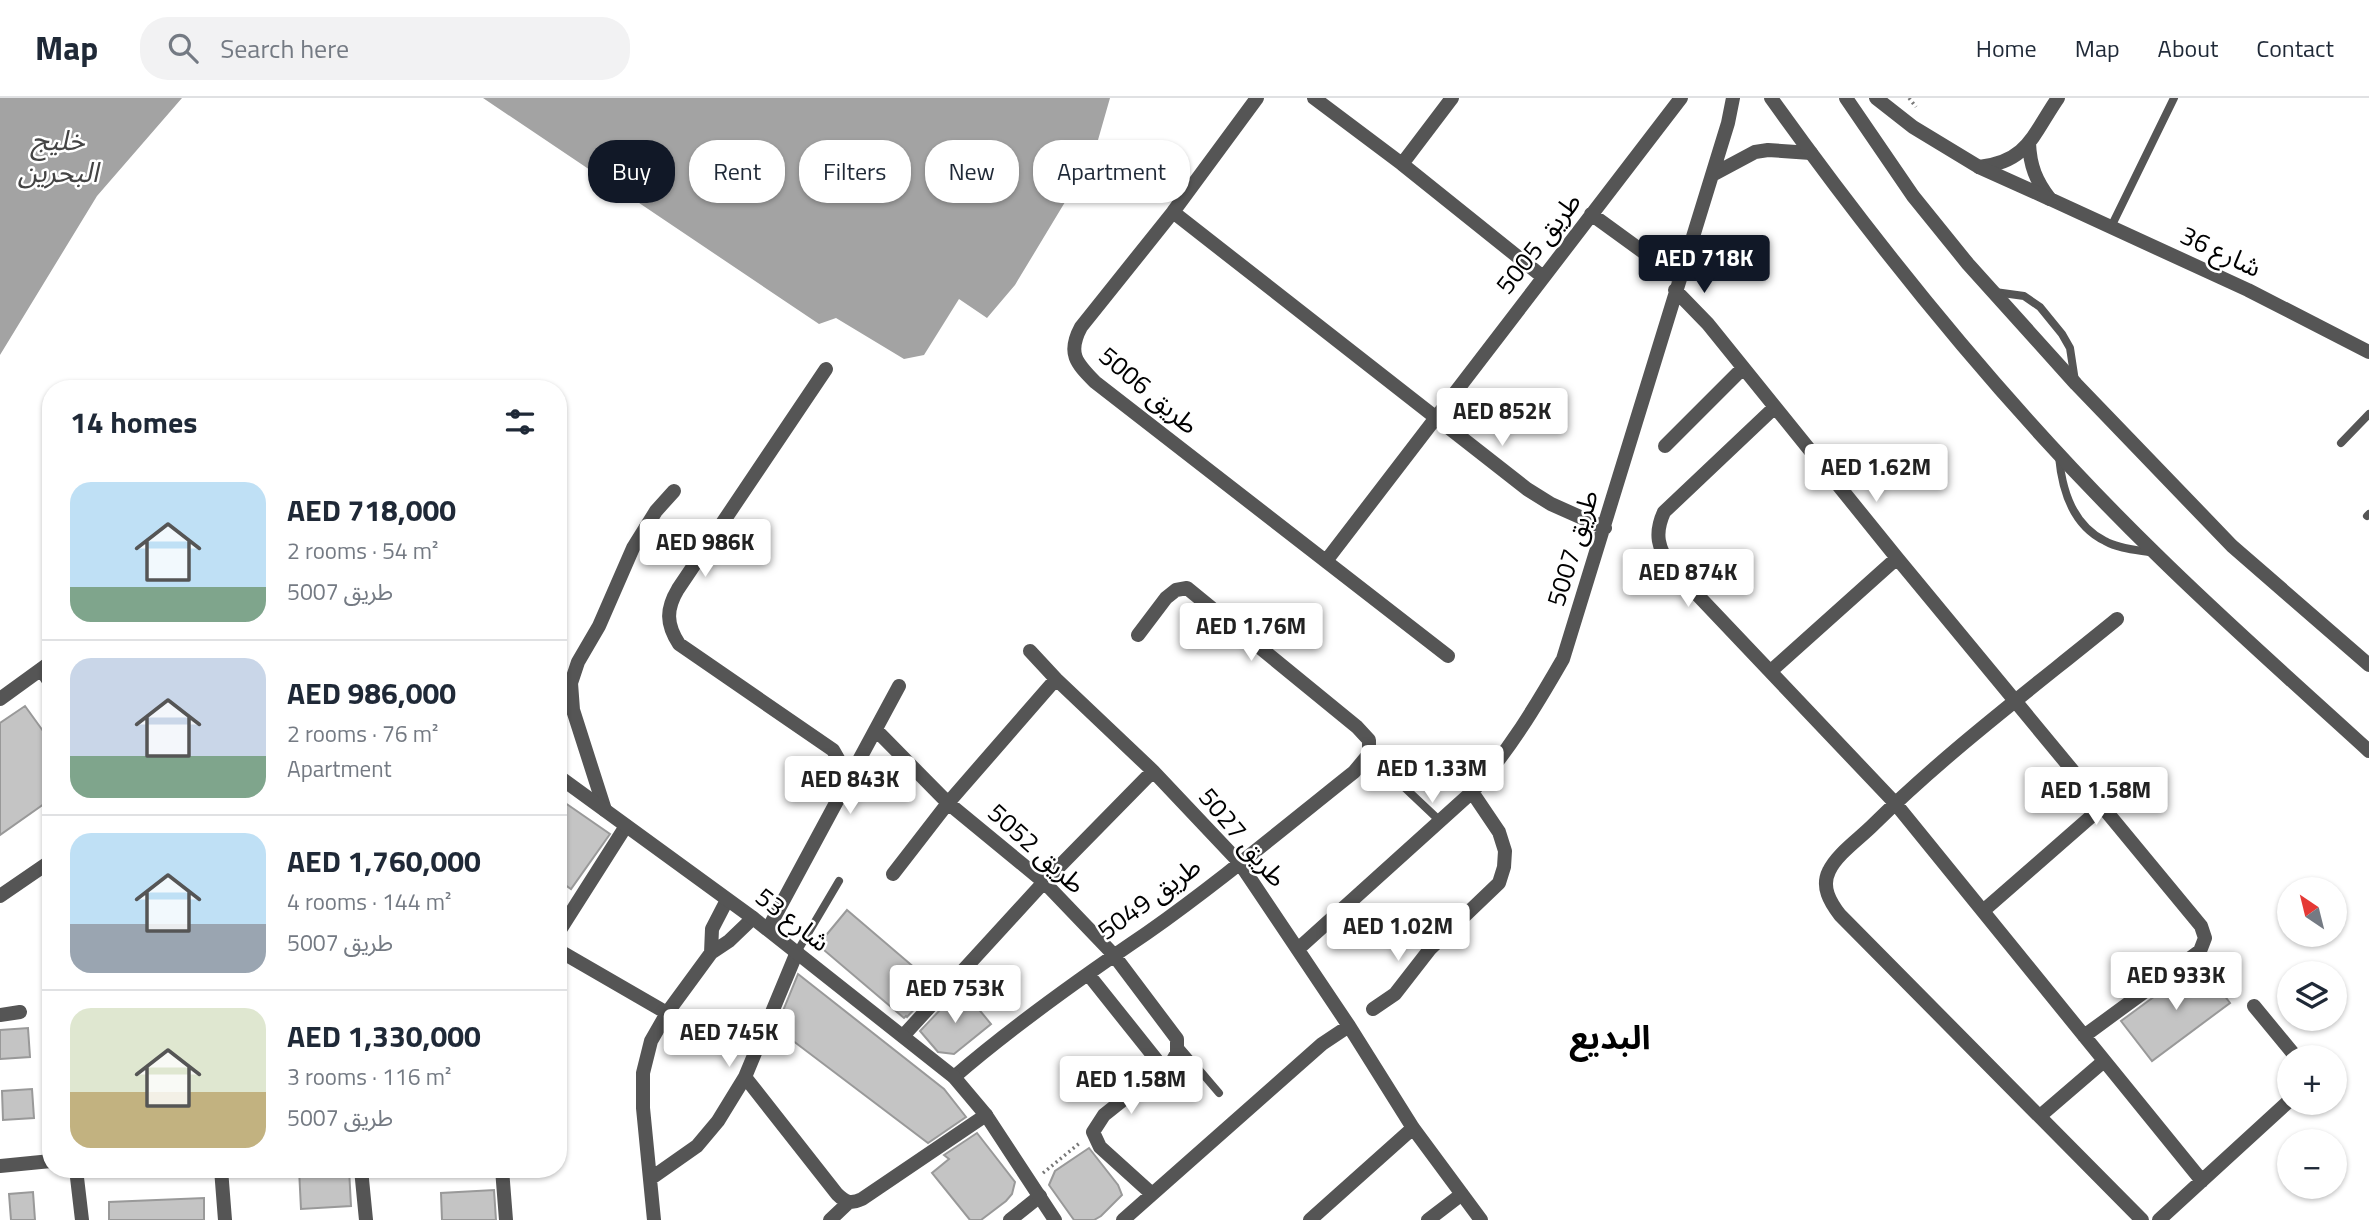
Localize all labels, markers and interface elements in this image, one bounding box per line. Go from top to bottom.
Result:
search box [140,17,630,80]
text: Map [35,23,98,73]
icon: search [164,29,202,67]
text: Search here [220,29,349,68]
text: Home [1976,30,2037,66]
text: Map [2075,30,2120,66]
text: About [2158,30,2218,66]
text: Contact [2256,30,2334,66]
water label: خليج البحرين [18,118,102,193]
chip: Buy [588,140,675,203]
chip: Rent [689,140,785,203]
chip: Filters [799,140,911,203]
chip: New [925,140,1019,203]
chip: Apartment [1033,140,1190,203]
street label: طريق 5005 [1486,184,1590,302]
street label: شارع 36 [2174,215,2268,287]
pin: AED 718K [1632,236,1776,295]
text: AED 718K [1655,240,1753,275]
street label: طريق 5006 [1091,337,1207,443]
pin: AED 852K [1430,388,1574,448]
text: AED 852K [1453,393,1551,428]
text: 14 homes [70,399,197,445]
icon: filters [501,403,539,441]
pin: AED 1.62M [1796,444,1956,504]
text: AED 1.62M [1821,449,1931,484]
street label: طريق 5007 [1536,485,1608,611]
text: AED 718,000 [287,487,456,533]
icon: home [126,510,210,594]
pin: AED 986K [633,519,777,579]
text: AED 986K [656,524,754,559]
text: 2 rooms · 54 m² [287,533,438,568]
pin: AED 874K [1616,550,1760,609]
text: AED 874K [1639,554,1737,589]
text: طريق 5007 [287,574,393,609]
pin: AED 1.76M [1171,603,1331,663]
text: AED 1.76M [1196,608,1306,643]
text: AED 986,000 [287,670,456,716]
icon: home [126,686,210,770]
text: 2 rooms · 76 m² [287,716,438,751]
pin: AED 1.33M [1352,746,1512,805]
text: AED 1.33M [1377,750,1487,785]
text: Apartment [287,751,392,786]
pin: AED 843K [778,756,922,816]
text: AED 843K [801,761,899,796]
pin: AED 1.58M [2016,768,2176,827]
text: AED 1.58M [2041,772,2151,807]
street label: طريق 5027 [1190,779,1296,895]
street label: طريق 5052 [979,793,1095,903]
text: AED 1,760,000 [287,838,481,884]
street label: طريق 5049 [1089,847,1209,949]
icon: home [126,861,210,945]
street label: شارع 53 [747,877,839,961]
north arrow [2277,877,2347,947]
map controls [2277,877,2347,1199]
text: 4 rooms · 144 m² [287,884,451,919]
pin: AED 1.02M [1318,904,1478,963]
text: AED 1.02M [1343,908,1453,943]
text: طريق 5007 [287,925,393,960]
pin: AED 933K [2104,953,2248,1012]
text: AED 933K [2127,957,2225,992]
button: layers [2277,961,2347,1031]
pin: AED 753K [883,965,1027,1025]
text: AED 753K [906,970,1004,1005]
pin: AED 745K [657,1010,801,1069]
district label: البديع [1570,1012,1650,1062]
text: AED 1,330,000 [287,1013,481,1059]
text: AED 745K [680,1014,778,1049]
icon: home [126,1036,210,1120]
button: + [2277,1045,2347,1115]
pin: AED 1.58M [1051,1056,1211,1116]
text: 3 rooms · 116 m² [287,1059,451,1094]
text: AED 1.58M [1076,1061,1186,1096]
text: طريق 5007 [287,1100,393,1135]
button: − [2277,1129,2347,1199]

